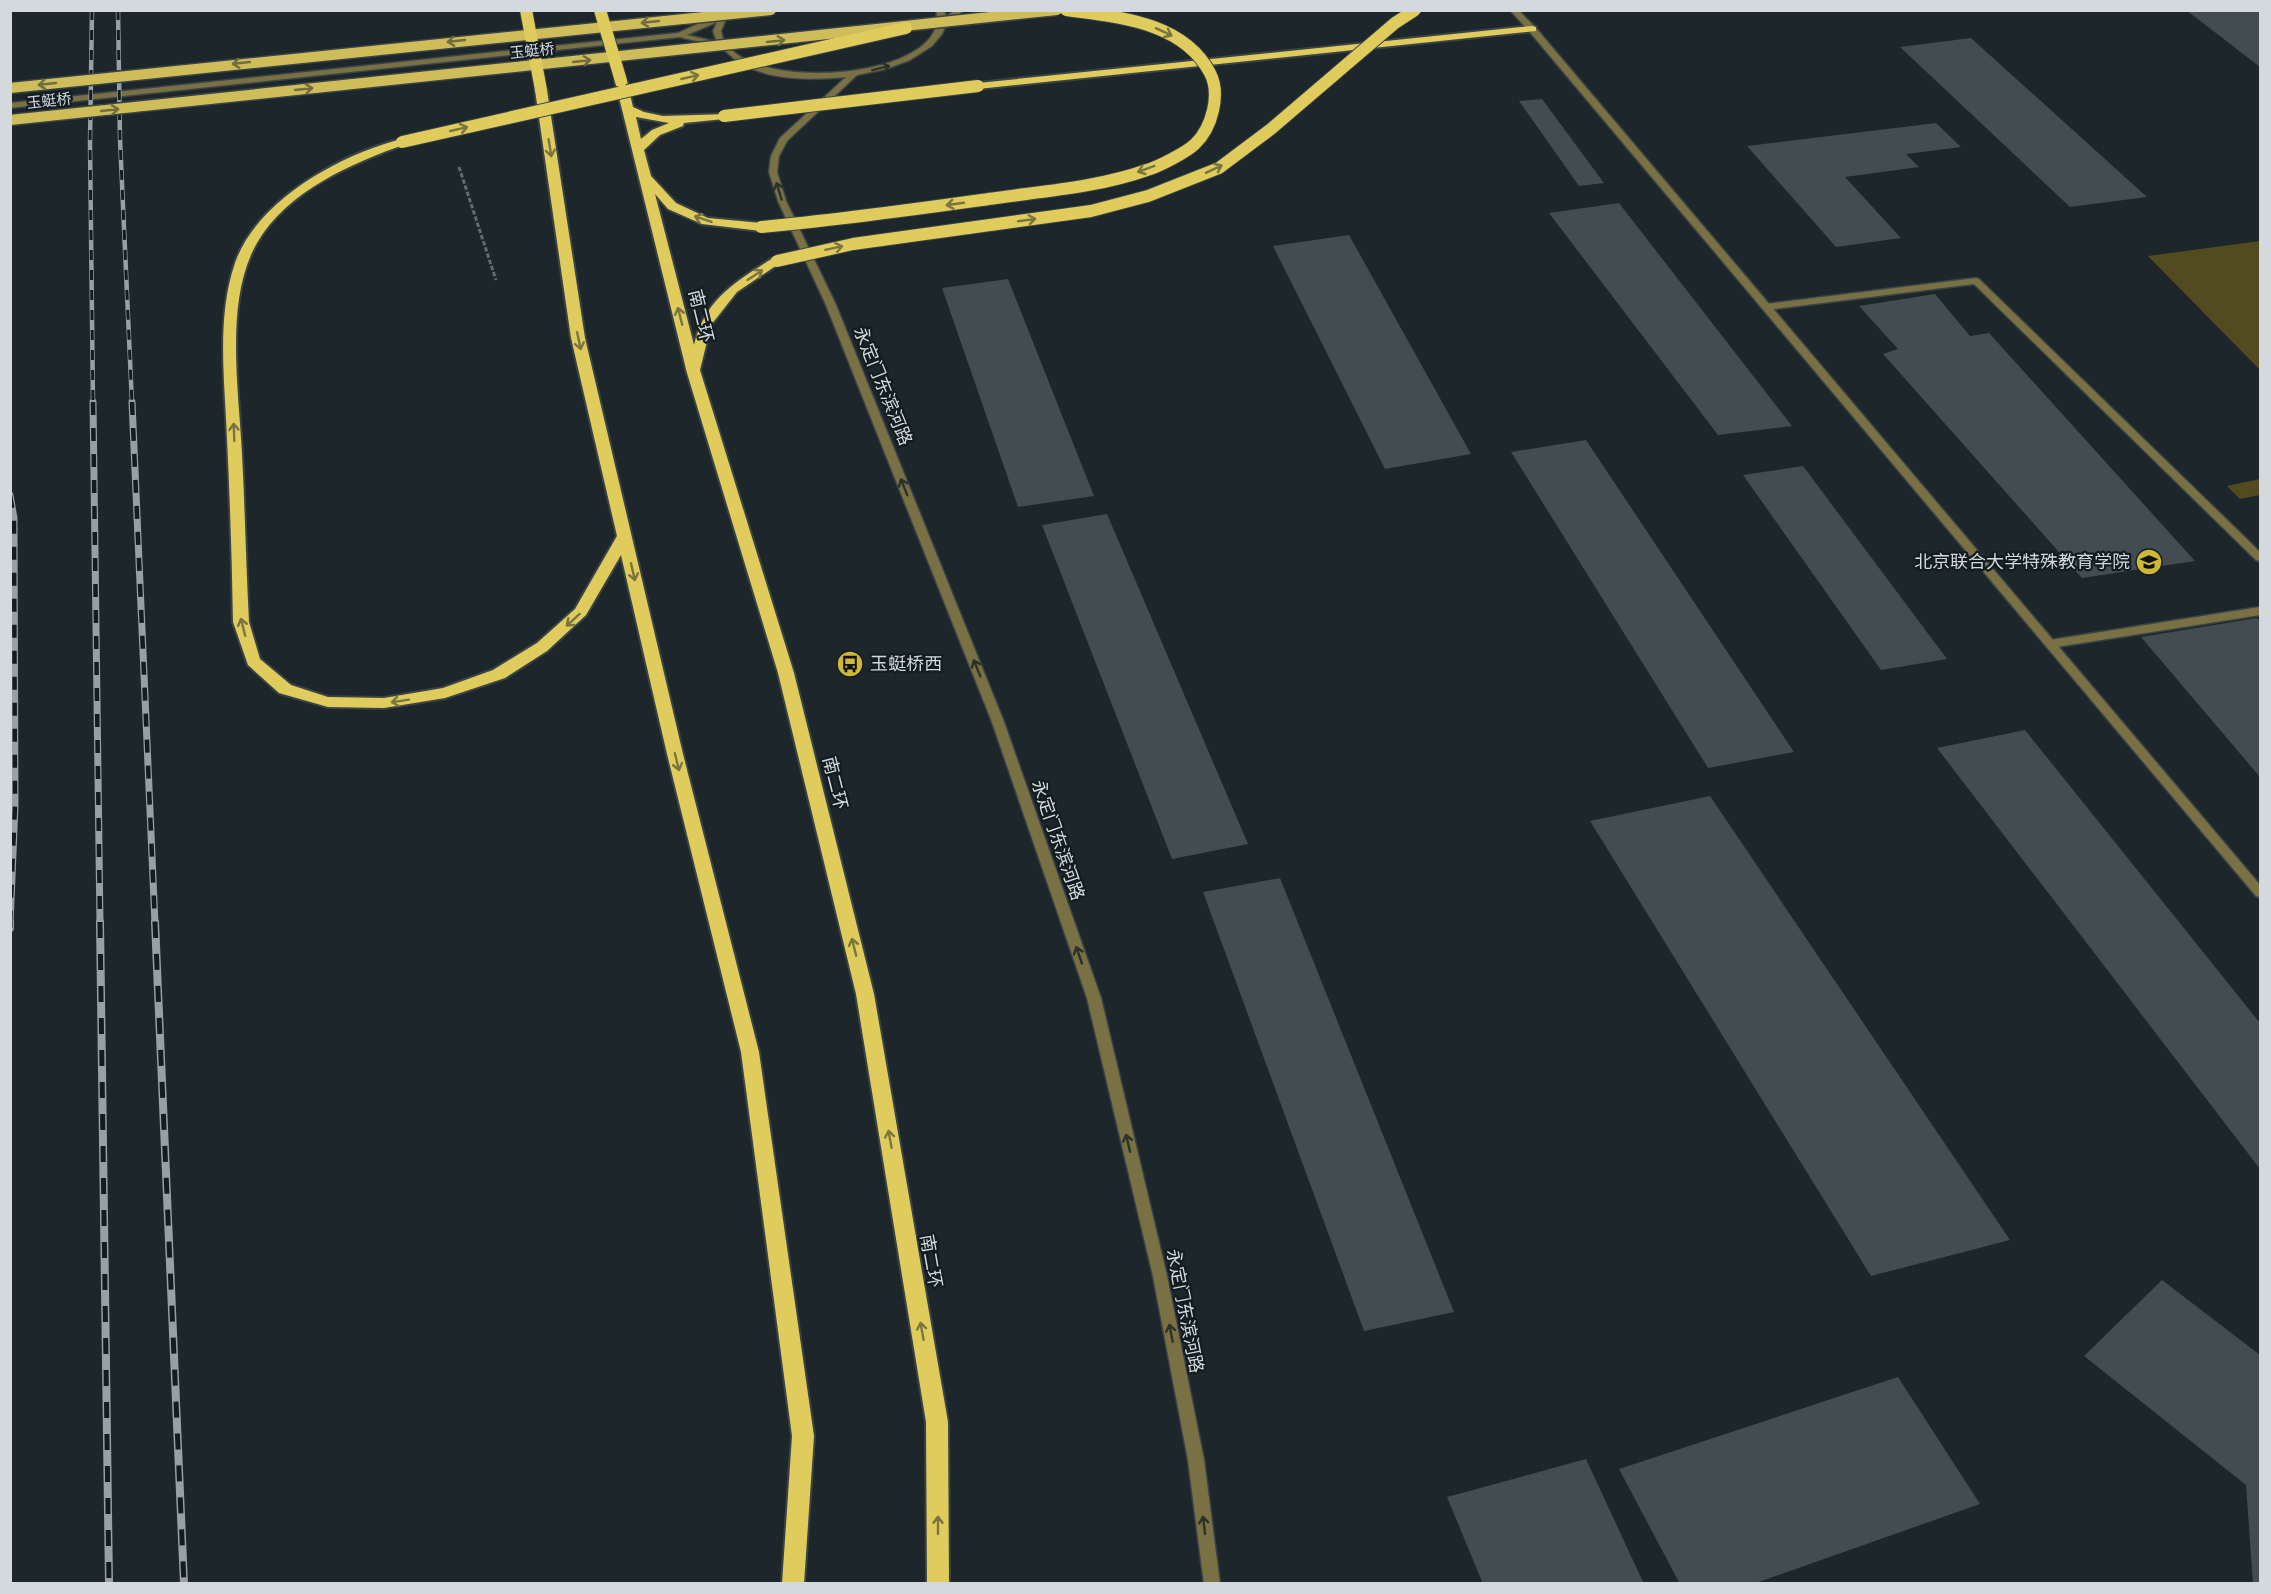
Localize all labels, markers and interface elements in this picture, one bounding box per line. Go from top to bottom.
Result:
one-way arrow [640,17,660,28]
one-way arrow [1154,27,1172,39]
one-way arrow [765,35,785,46]
one-way arrow [446,36,466,47]
street label: 玉蜓桥 [509,40,555,62]
one-way arrow [571,55,591,66]
one-way arrow [231,58,251,69]
one-way arrow [871,61,890,73]
one-way arrow [680,70,699,82]
one-way arrow [38,79,57,90]
one-way arrow [294,83,314,94]
street label: 玉蜓桥 [26,90,72,112]
one-way arrow [100,104,120,115]
one-way arrow [448,123,468,134]
one-way arrow [544,138,555,157]
one-way arrow [1204,163,1222,175]
one-way arrow [1137,165,1156,176]
one-way arrow [773,182,784,201]
one-way arrow [945,198,965,209]
one-way arrow [694,213,713,224]
one-way arrow [1016,214,1036,225]
one-way arrow [824,242,843,254]
one-way arrow [747,268,764,281]
street label: 南二环 [684,287,718,345]
one-way arrow [673,307,685,326]
street label: 永定门东滨河路 [849,323,917,449]
one-way arrow [574,331,586,350]
one-way arrow [229,423,240,443]
one-way arrow [898,478,909,497]
school or university icon: 北京联合大学特殊教育学院 [2134,547,2164,577]
place label: 北京联合大学特殊教育学院 [1914,551,2130,573]
one-way arrow [628,562,640,581]
one-way arrow [566,613,581,627]
one-way arrow [237,618,248,637]
bus stop icon: 玉蜓桥西 [835,649,865,679]
place label: 玉蜓桥西 [870,653,942,675]
one-way arrow [971,659,982,678]
one-way arrow [390,695,410,706]
one-way arrow [671,752,683,771]
street label: 南二环 [818,754,852,812]
street label: 永定门东滨河路 [1027,777,1089,903]
one-way arrow [847,938,859,957]
one-way arrow [1072,946,1083,965]
one-way arrow [884,1130,895,1149]
one-way arrow [1122,1134,1134,1153]
street label: 南二环 [915,1233,947,1289]
street label: 永定门东滨河路 [1162,1247,1208,1375]
one-way arrow [916,1322,927,1342]
one-way arrow [1165,1324,1176,1344]
one-way arrow [932,1516,944,1536]
one-way arrow [1199,1516,1210,1536]

